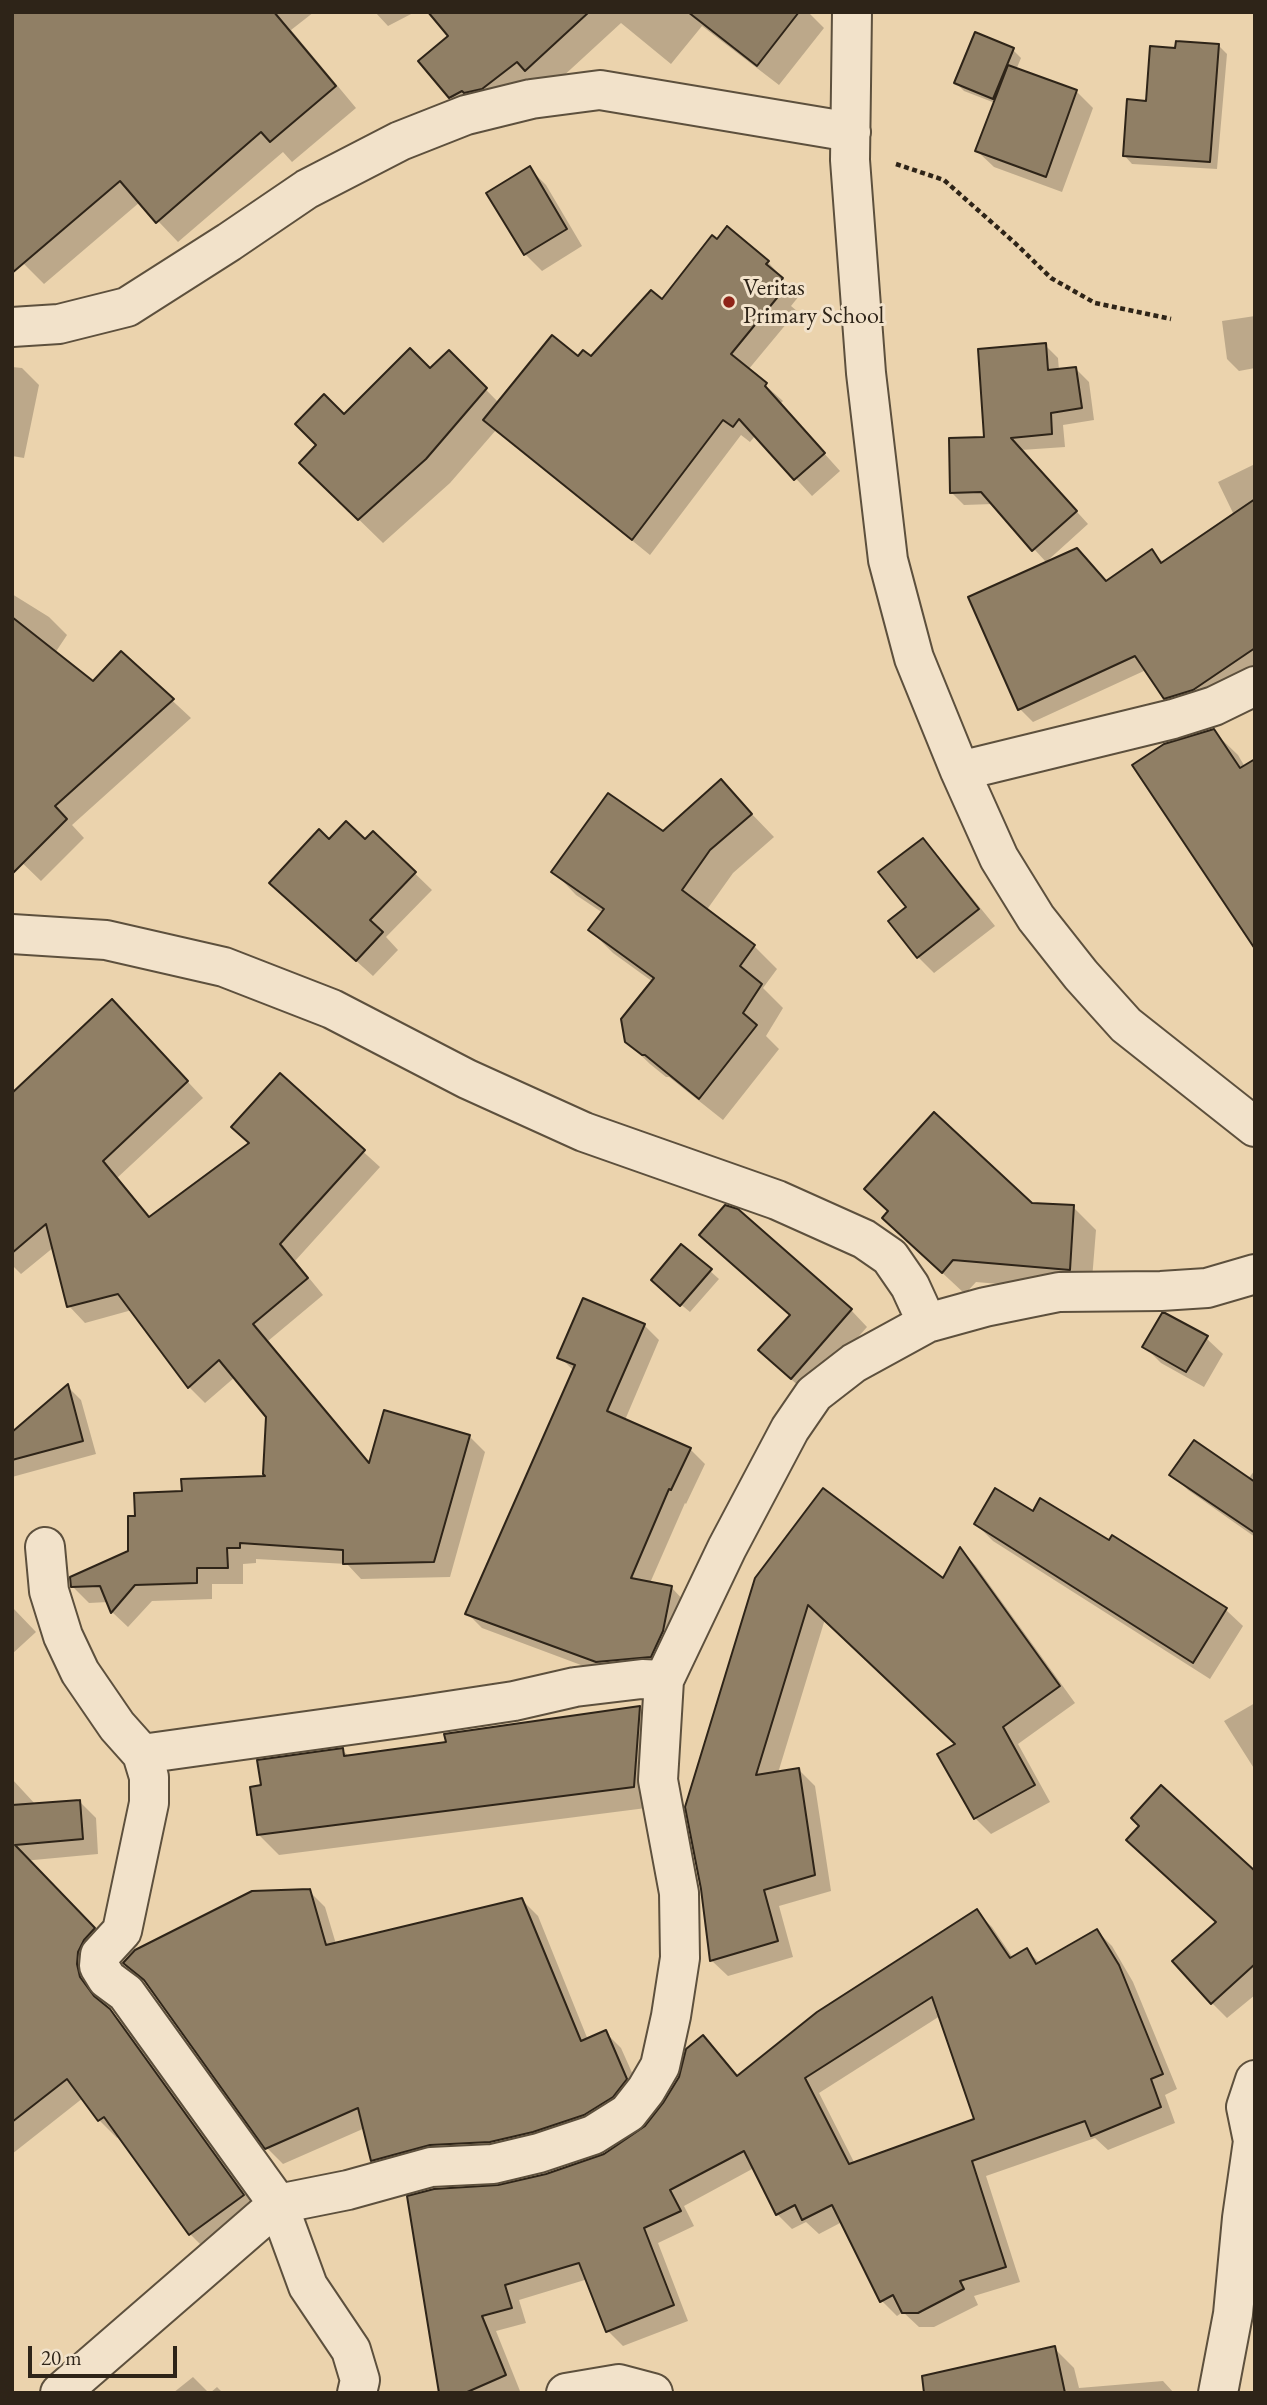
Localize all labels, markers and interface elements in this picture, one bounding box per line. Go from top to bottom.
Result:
place label: Veritas Primary School [743,274,884,330]
marker: Veritas Primary School [721,294,737,310]
scale bar [32,2332,180,2376]
text: 20 m [41,2344,82,2371]

